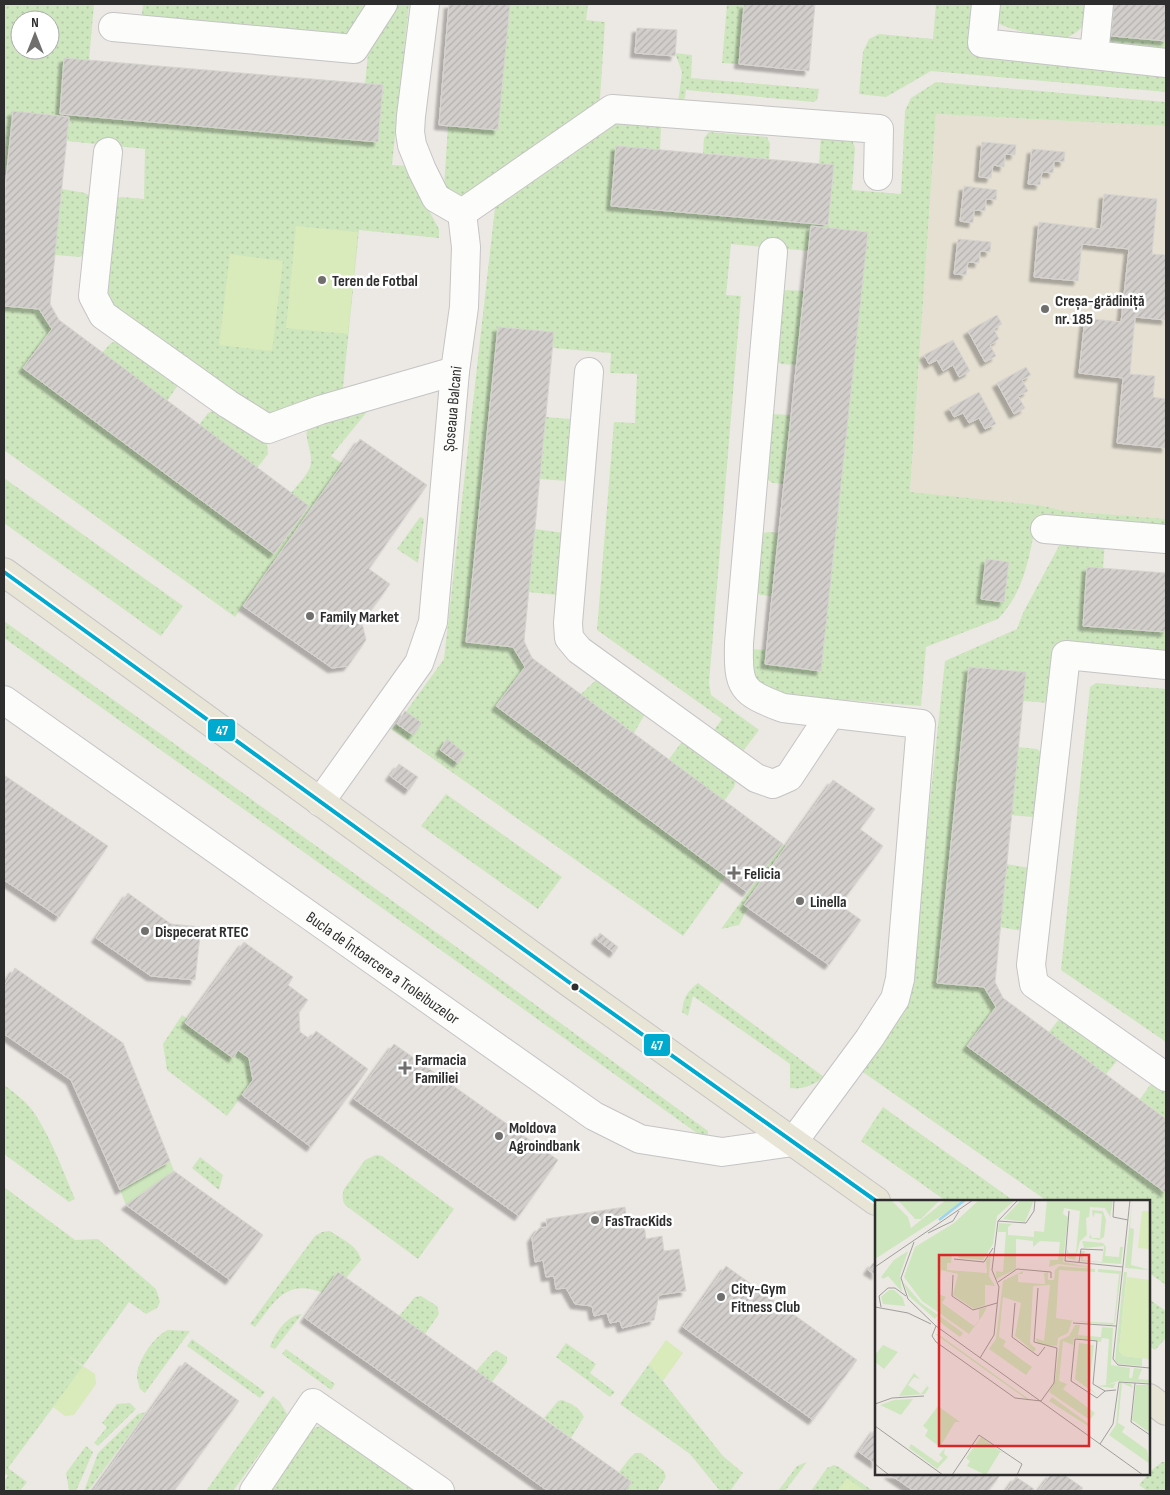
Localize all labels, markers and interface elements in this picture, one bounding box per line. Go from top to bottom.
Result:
north arrow [10,10,60,60]
text: N [31,14,39,31]
place label: Teren de Fotbal [332,272,418,291]
marker: Teren de Fotbal [316,274,328,286]
place label: Creșa-grădiniță nr. 185 [1055,292,1144,329]
marker: Creșa-grădiniță nr. 185 [1039,303,1051,315]
street label: Șoseaua Balcani [440,365,467,453]
place label: Family Market [320,608,399,627]
marker: Family Market [304,610,316,622]
line badge: 47 [207,718,236,742]
text: 47 [216,722,229,739]
place label: Felicia [744,865,780,884]
marker: Felicia [728,867,740,879]
place label: Linella [810,893,847,912]
marker: Linella [794,895,806,907]
street label: Bucla de Întoarcere a Troleibuzelor [302,908,463,1029]
place label: Dispecerat RTEC [155,923,249,942]
marker: Dispecerat RTEC [139,925,151,937]
unlabelled marker [570,982,580,992]
line badge: 47 [643,1033,671,1057]
text: 47 [651,1037,664,1054]
place label: Farmacia Familiei [415,1051,466,1088]
marker: Farmacia Familiei [399,1062,411,1074]
place label: Moldova Agroindbank [508,1119,580,1156]
marker: Moldova Agroindbank [493,1130,505,1142]
inset map [875,1200,1150,1475]
place label: FasTracKids [605,1212,672,1231]
marker: FasTracKids [589,1214,601,1226]
place label: City-Gym Fitness Club [731,1280,800,1317]
marker: City-Gym Fitness Club [715,1291,727,1303]

